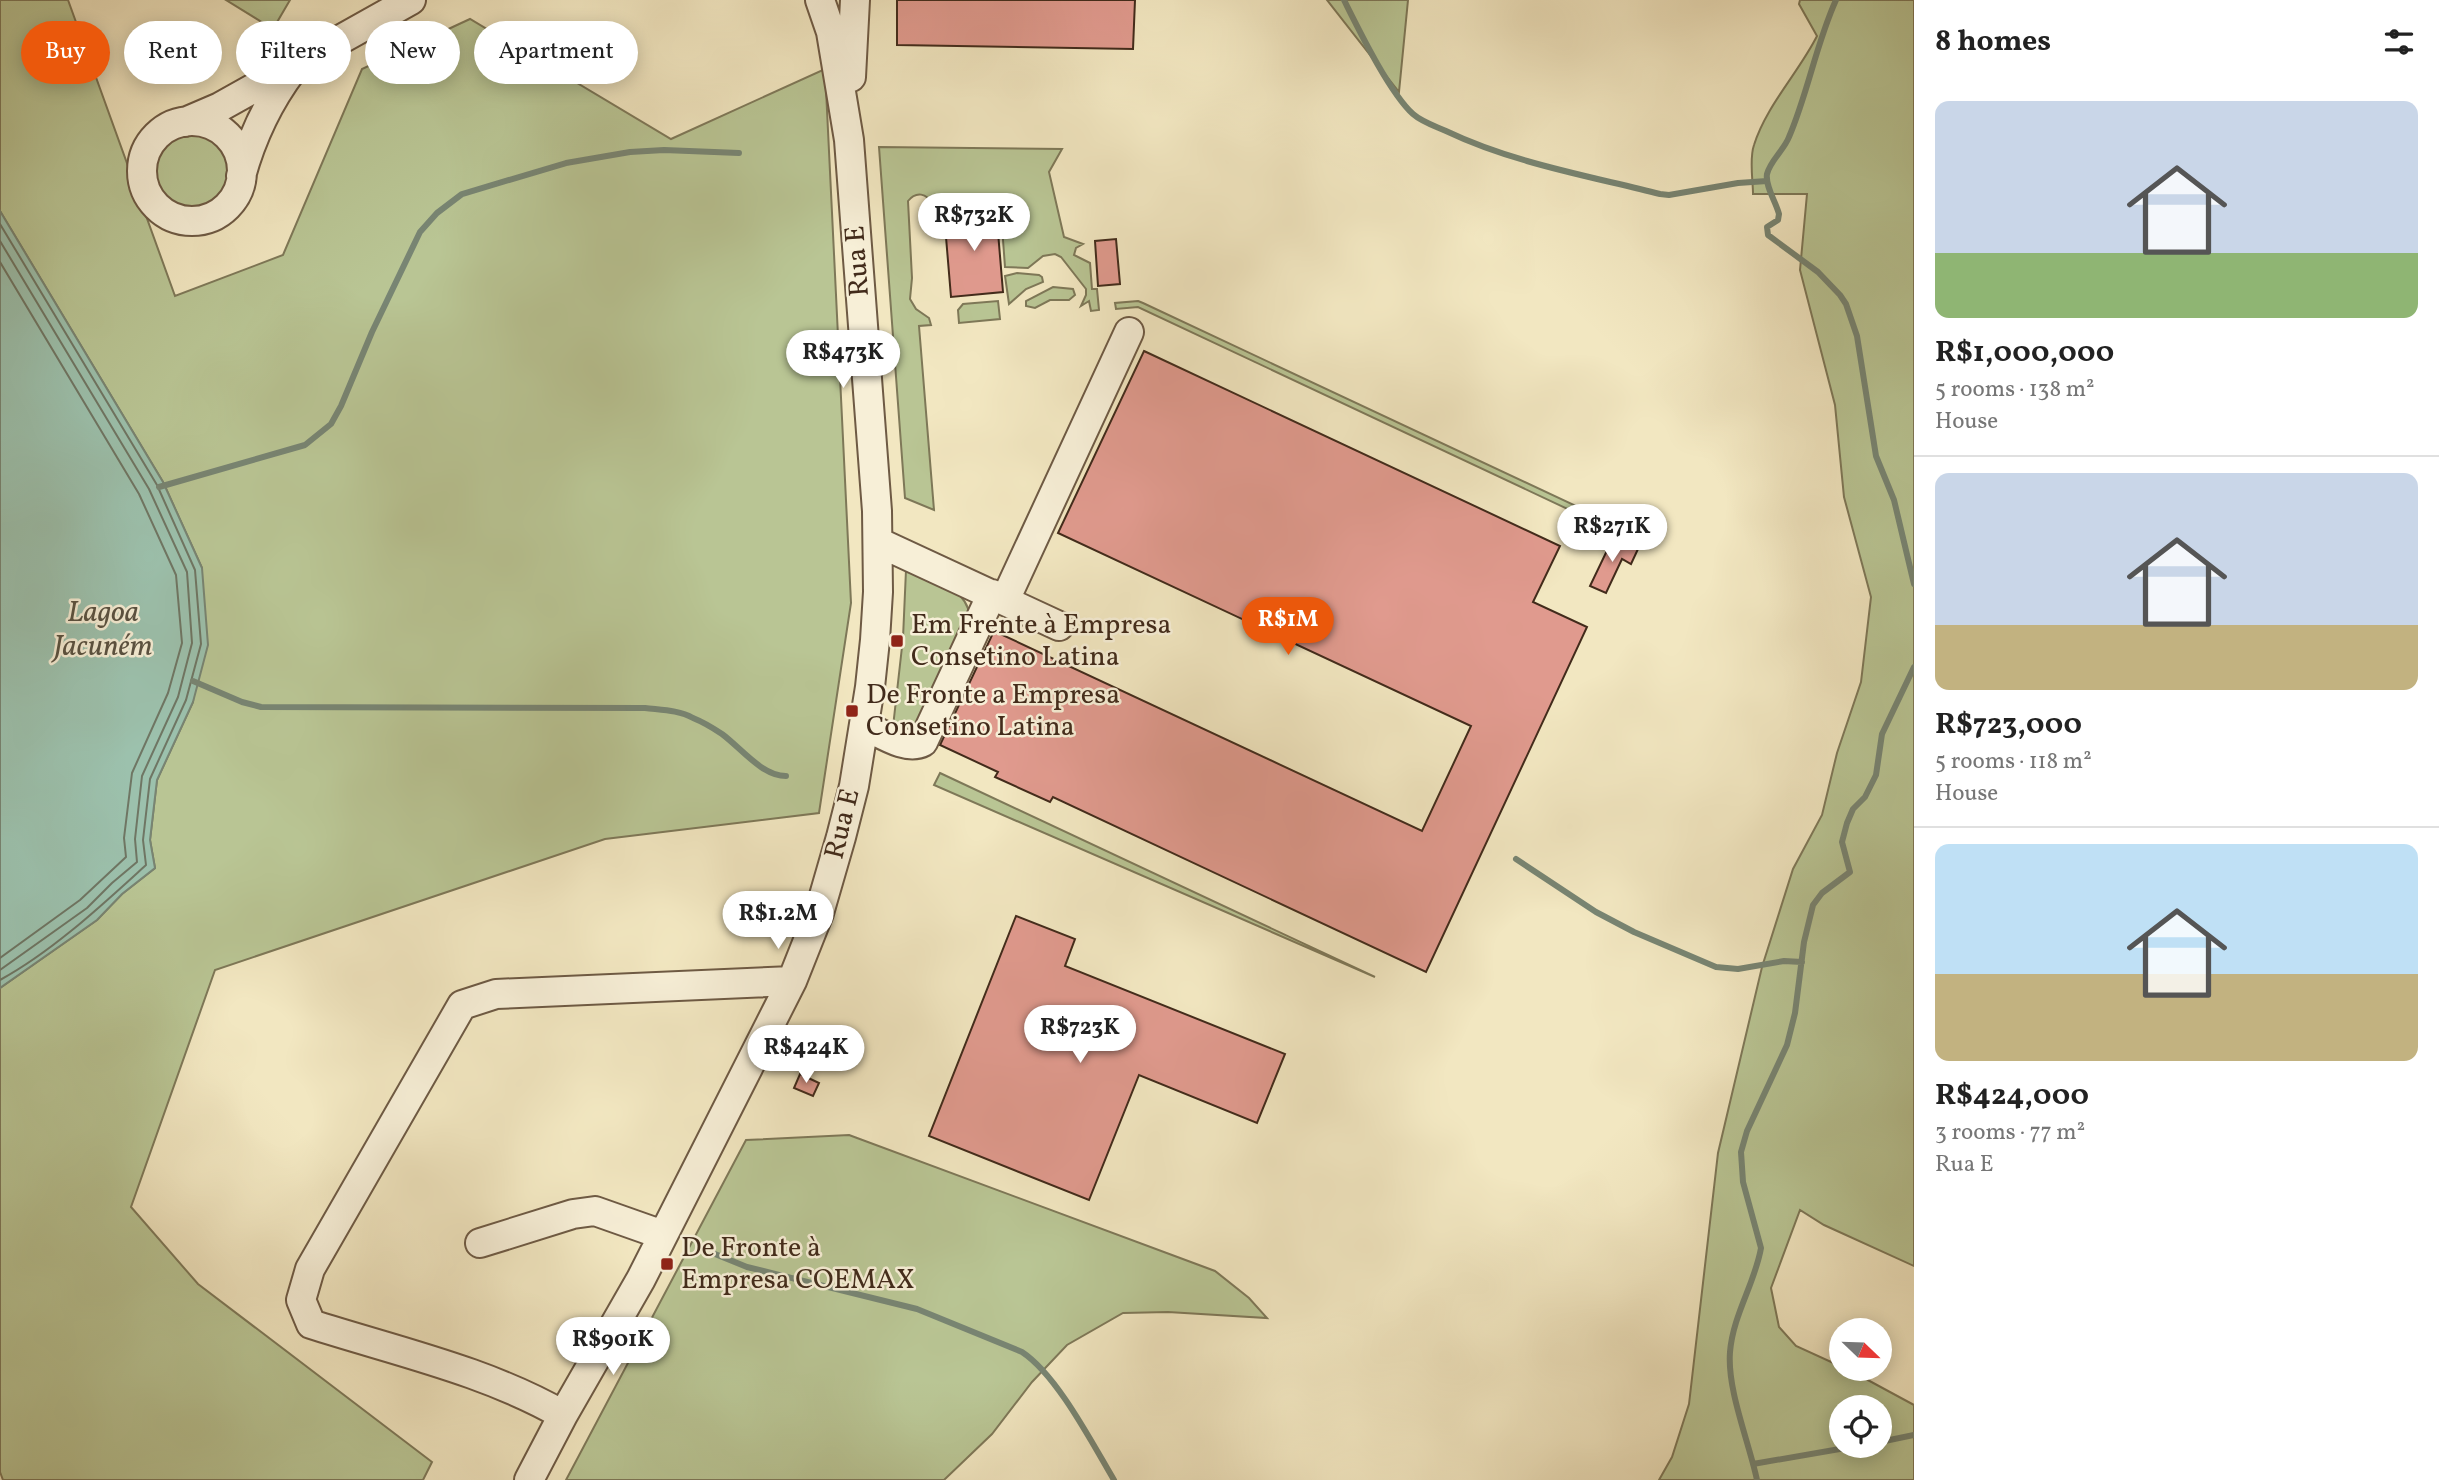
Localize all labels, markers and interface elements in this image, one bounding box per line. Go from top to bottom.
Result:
chip: Buy [21,21,110,84]
chip: Rent [124,21,222,84]
chip: Filters [236,21,351,84]
chip: New [365,21,460,84]
chip: Apartment [474,21,638,84]
text: 8 homes [1935,21,2051,63]
icon: filters [2380,23,2418,61]
icon: home [2114,147,2240,273]
pin: R$732K [917,194,1031,253]
text: R$732K [934,200,1014,232]
street label: Rua E [836,224,880,298]
pin: R$473K [786,330,900,390]
text: R$1,000,000 [1935,332,2114,374]
text: R$473K [802,337,884,369]
text: 5 rooms · 138 m² [1935,374,2095,406]
text: House [1935,406,1998,438]
pin: R$271K [1555,504,1669,564]
text: R$271K [1573,511,1651,543]
icon: home [2114,519,2240,645]
water label: Lagoa Jacuném [50,592,153,668]
pin: R$1M [1247,598,1329,657]
text: R$1M [1258,604,1318,636]
place label: Em Frente à Empresa Consetino Latina [911,606,1171,677]
marker: Em Frente à Empresa Consetino Latina [889,633,905,649]
place label: De Fronte a Empresa Consetino Latina [866,676,1120,747]
marker: De Fronte a Empresa Consetino Latina [844,703,860,719]
text: R$723,000 [1935,704,2082,746]
text: 5 rooms · 118 m² [1935,746,2092,778]
text: House [1935,778,1998,810]
street label: Rua E [815,785,871,863]
icon: home [2114,890,2240,1016]
pin: R$1.2M [721,892,835,951]
text: R$1.2M [739,898,817,930]
pin: R$723K [1023,1006,1137,1065]
text: R$723K [1040,1012,1120,1044]
pin: R$424K [749,1026,863,1085]
text: R$424K [763,1032,849,1064]
text: R$424,000 [1935,1075,2089,1117]
text: 3 rooms · 77 m² [1935,1117,2085,1149]
text: Rua E [1935,1149,1994,1181]
place label: De Fronte à Empresa COEMAX [681,1229,915,1300]
marker: De Fronte à Empresa COEMAX [659,1256,675,1272]
pin: R$901K [556,1318,670,1377]
north arrow [1829,1318,1892,1381]
map controls [1829,1318,1892,1458]
text: R$901K [572,1324,654,1356]
button: locate [1829,1395,1892,1458]

